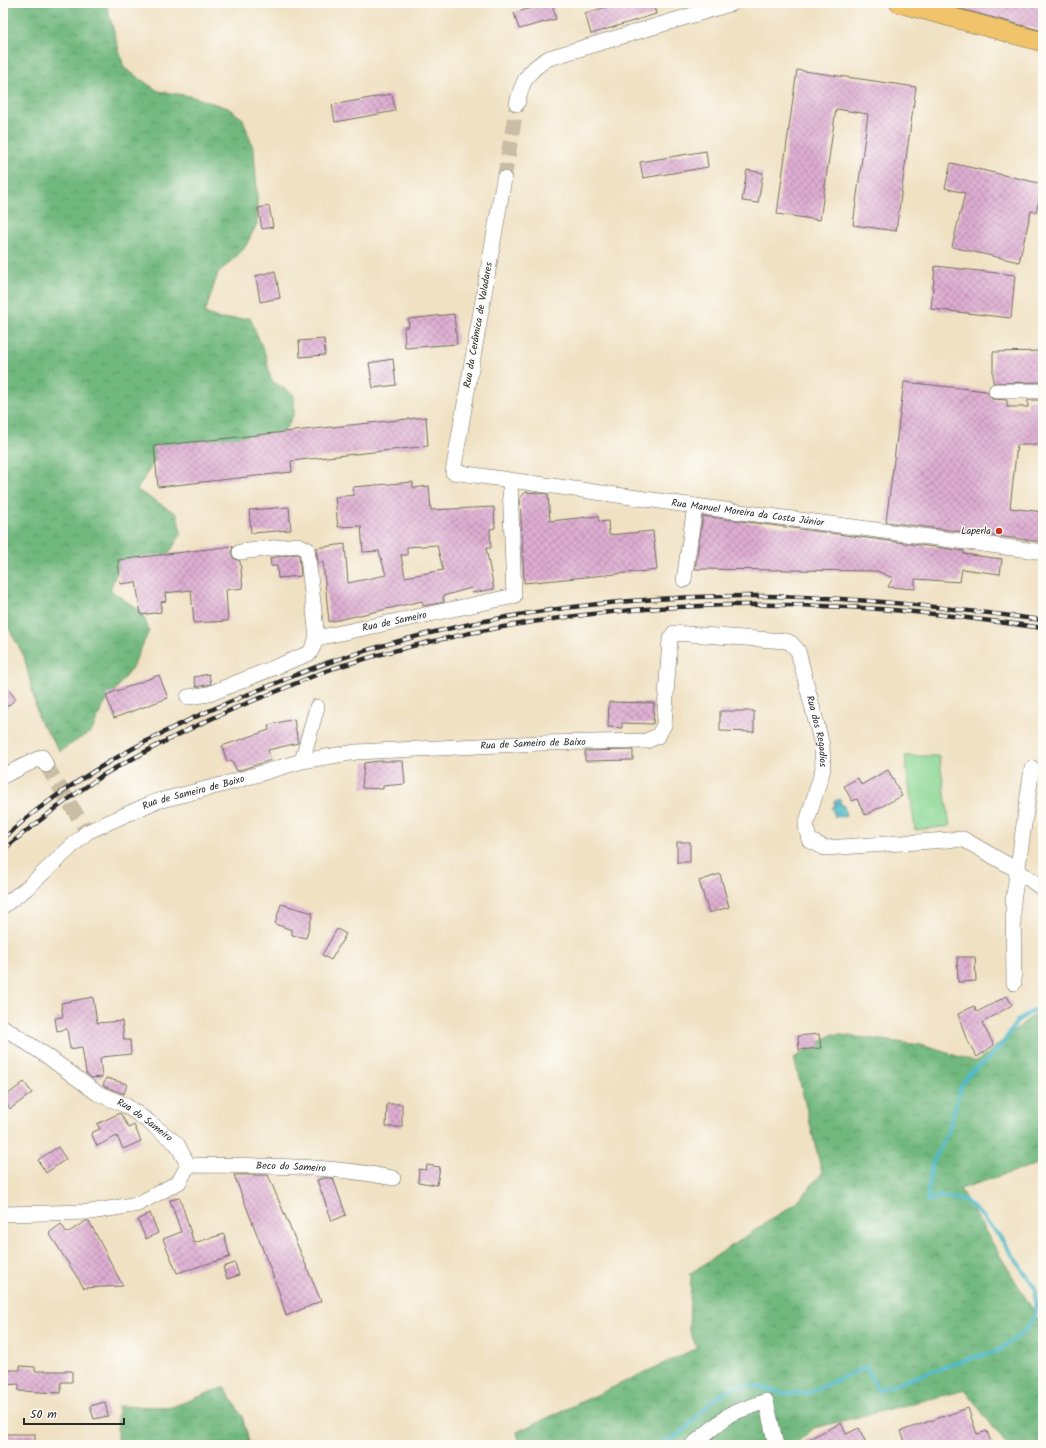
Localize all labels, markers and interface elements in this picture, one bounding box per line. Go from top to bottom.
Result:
street label: Rua da Cerâmica de Valadares [459,260,497,389]
street label: Rua Manuel Moreira da Costa Júnior [670,495,826,531]
place label: Laperla [961,523,991,539]
marker: Laperla [994,526,1004,536]
street label: Rua de Sameiro [361,607,429,636]
street label: Rua dos Regadios [802,694,831,768]
street label: Rua de Sameiro de Baixo [480,734,586,754]
street label: Rua de Sameiro de Baixo [140,770,247,814]
street label: Rua do Sameiro [114,1094,176,1146]
street label: Beco do Sameiro [256,1158,327,1177]
scale bar [24,1400,124,1426]
text: 50 m [30,1405,57,1424]

